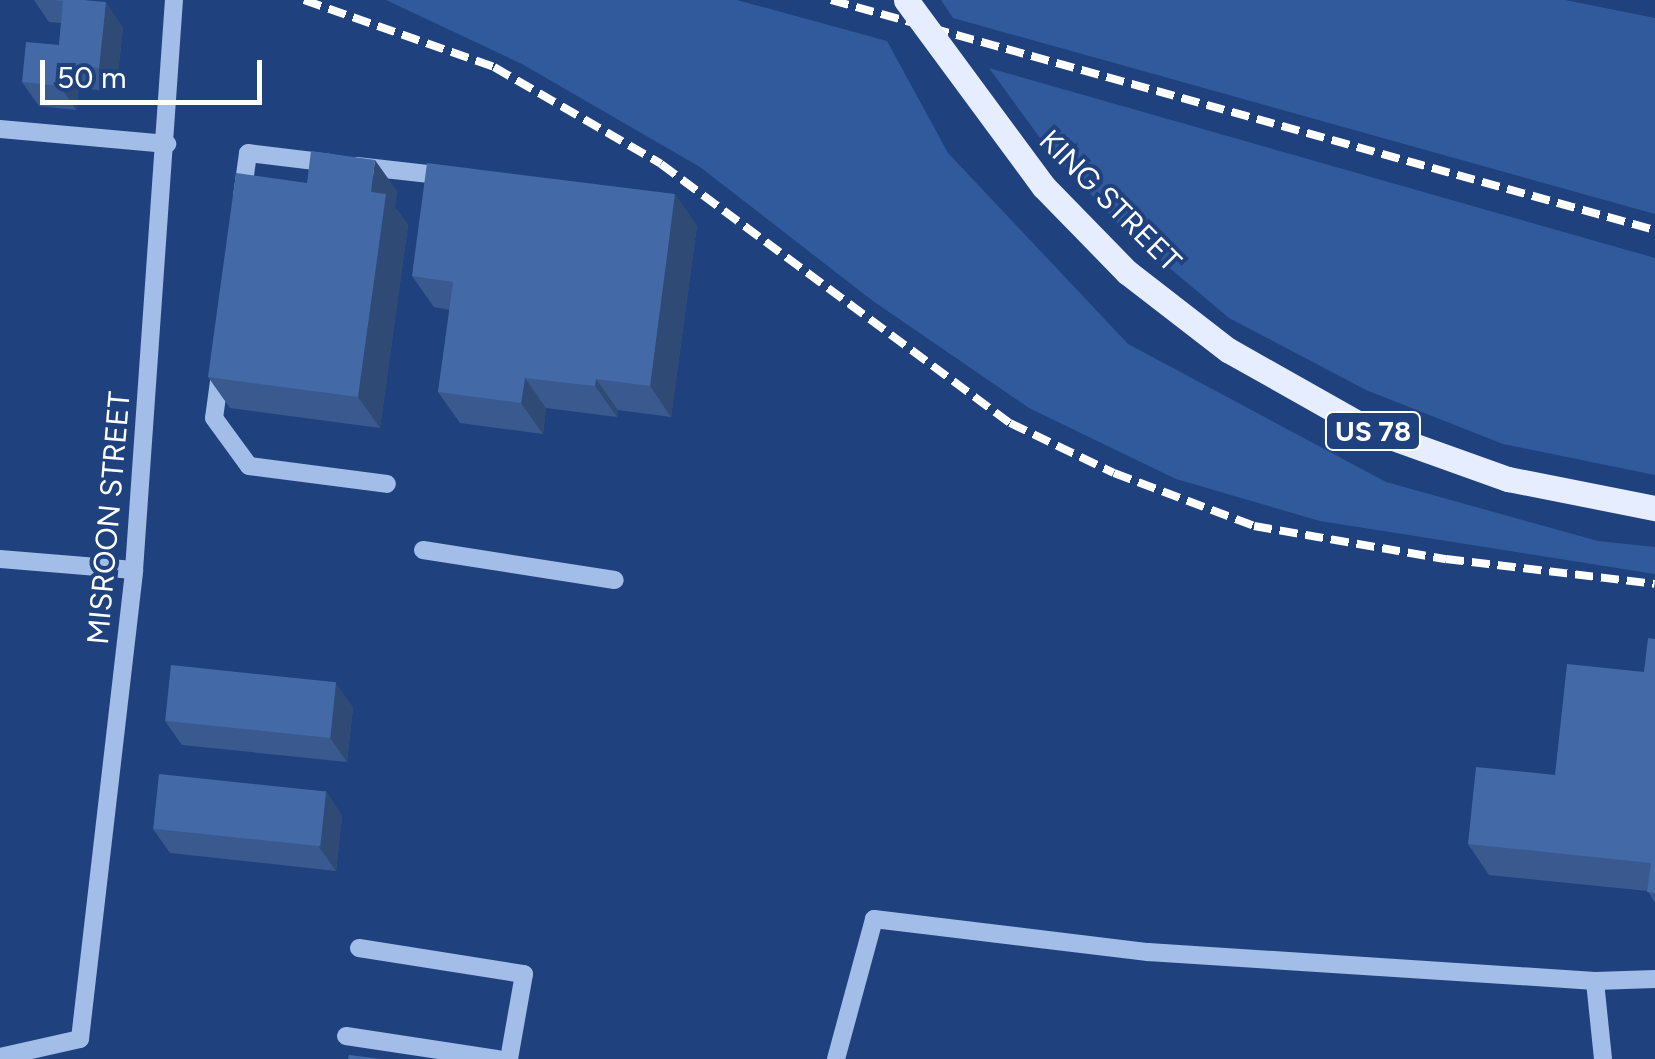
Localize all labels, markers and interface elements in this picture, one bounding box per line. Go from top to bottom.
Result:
scale bar [45,40,268,102]
text: 50 m [57,59,126,96]
street label: KING STREET [1032,123,1188,279]
street label: MISROON STREET [80,390,138,646]
road number: US 78 [1323,408,1423,454]

